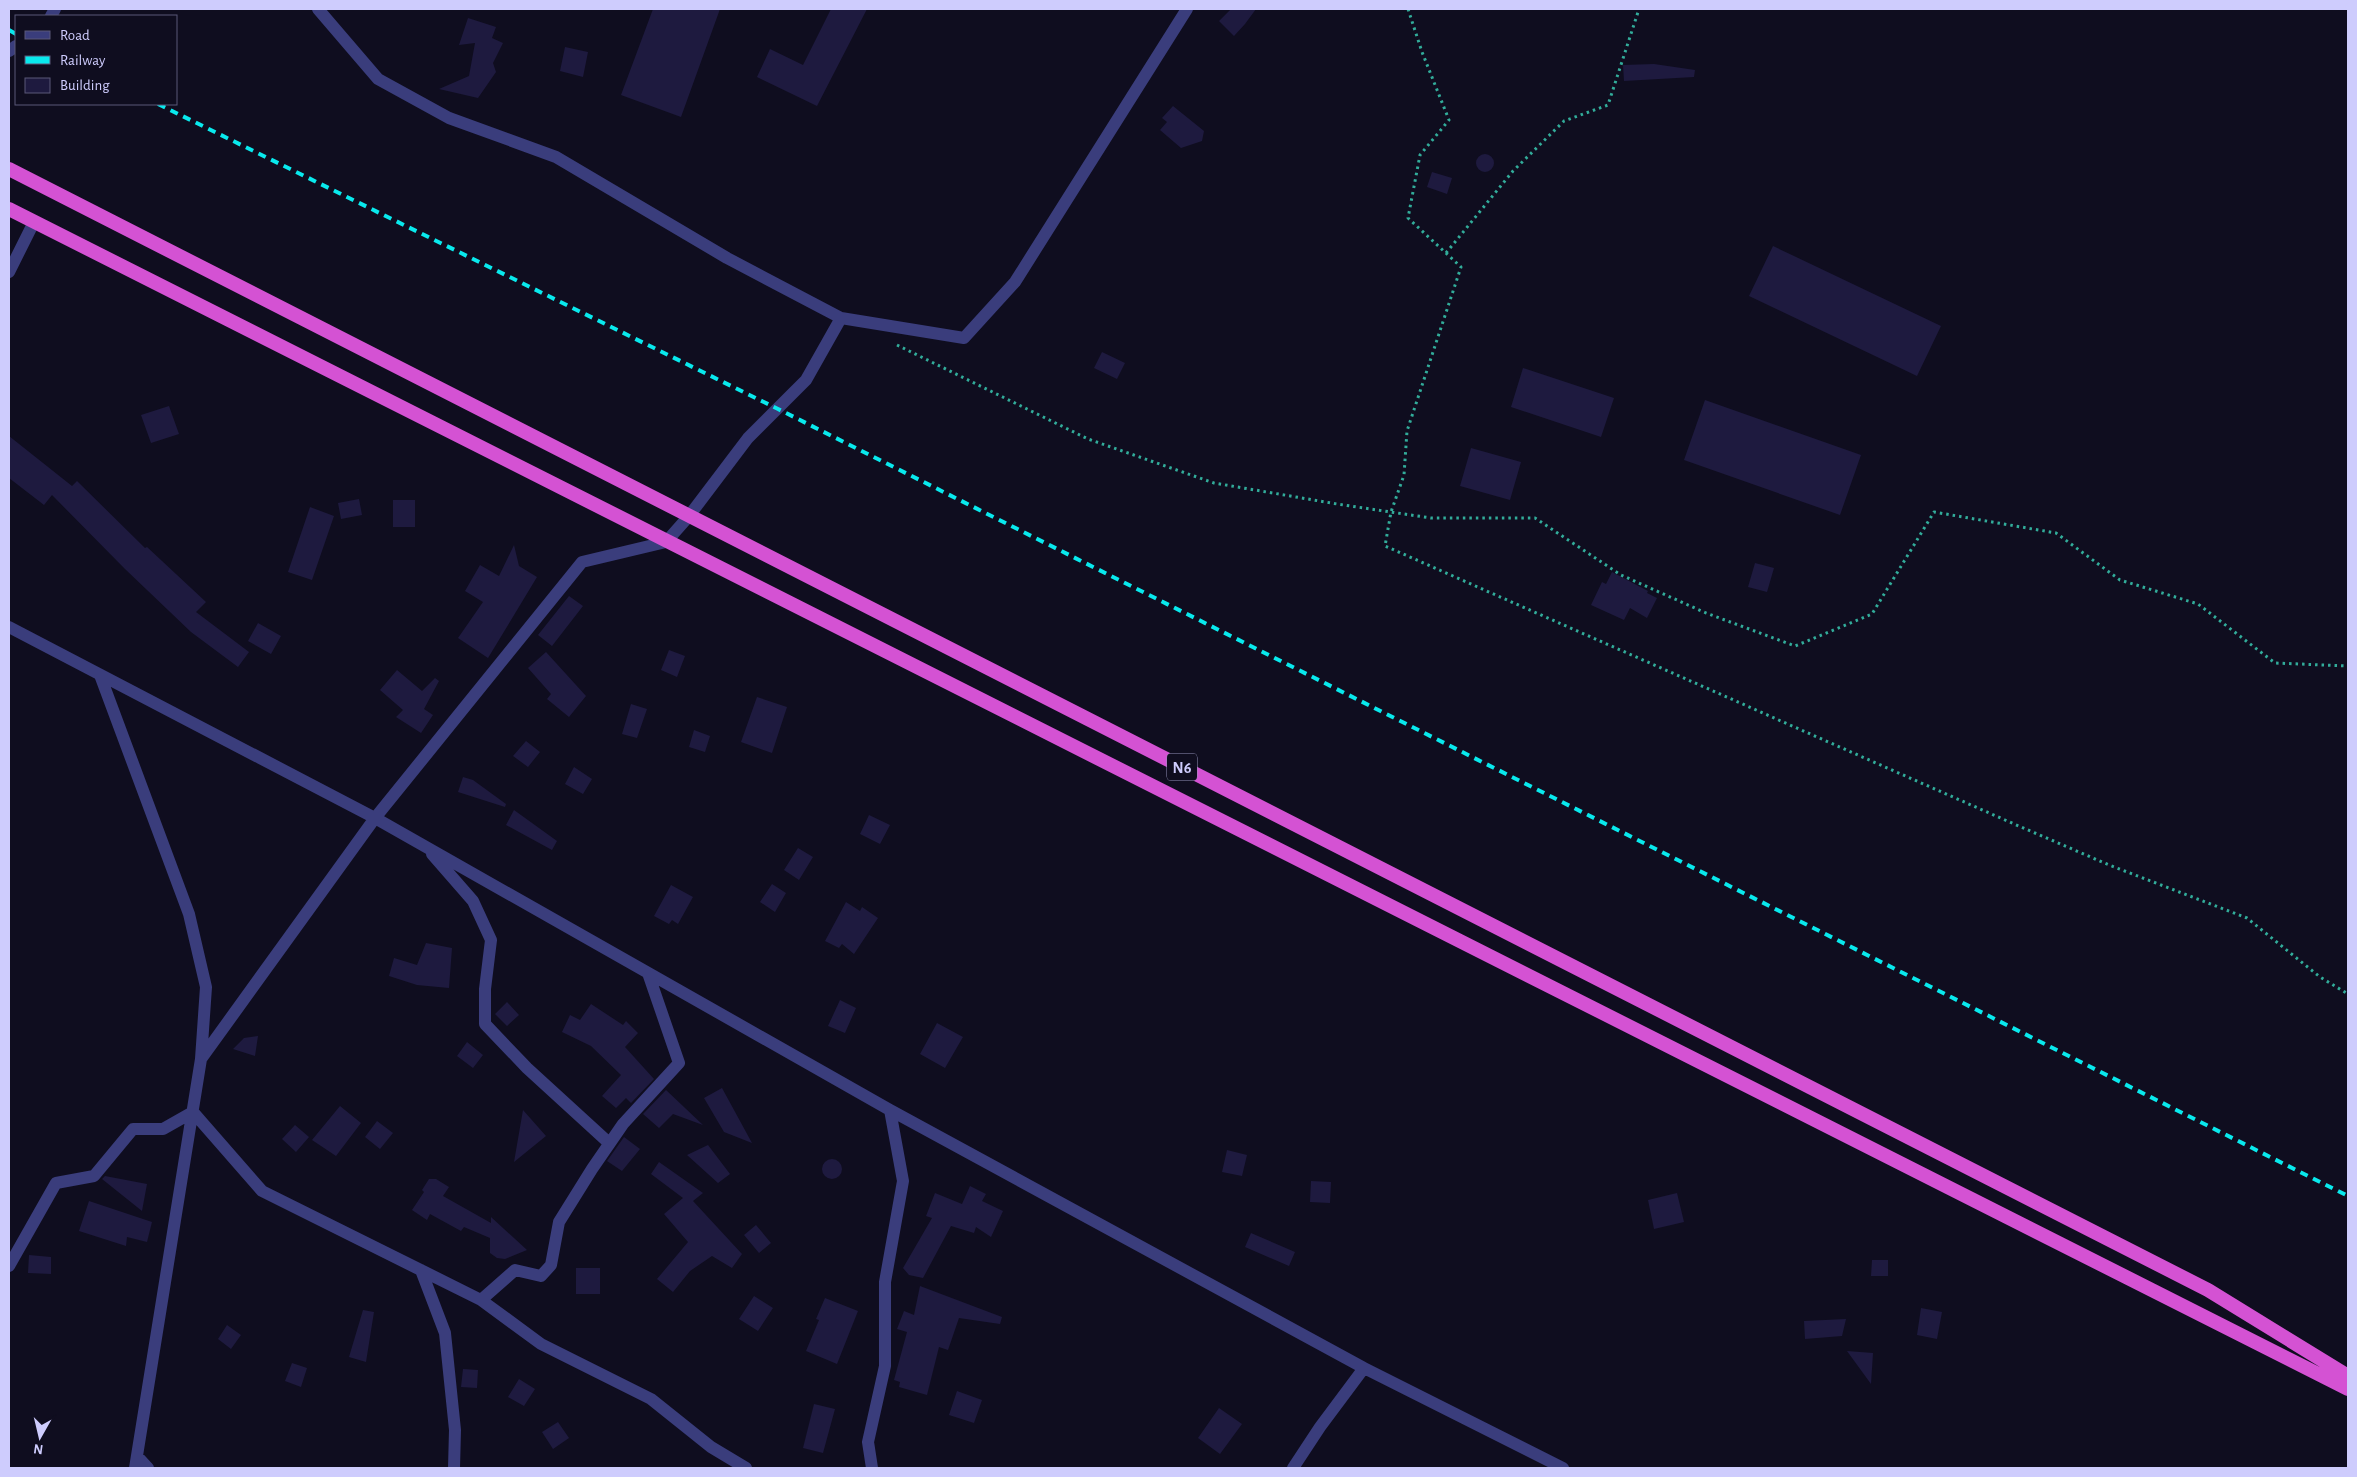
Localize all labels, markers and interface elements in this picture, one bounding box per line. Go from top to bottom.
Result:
legend [15,15,178,105]
text: Road [60,28,90,43]
text: Railway [60,53,106,68]
text: Building [60,78,110,93]
road number: N6 [1167,754,1197,780]
north arrow [15,1412,65,1462]
text: N [33,1441,44,1456]

